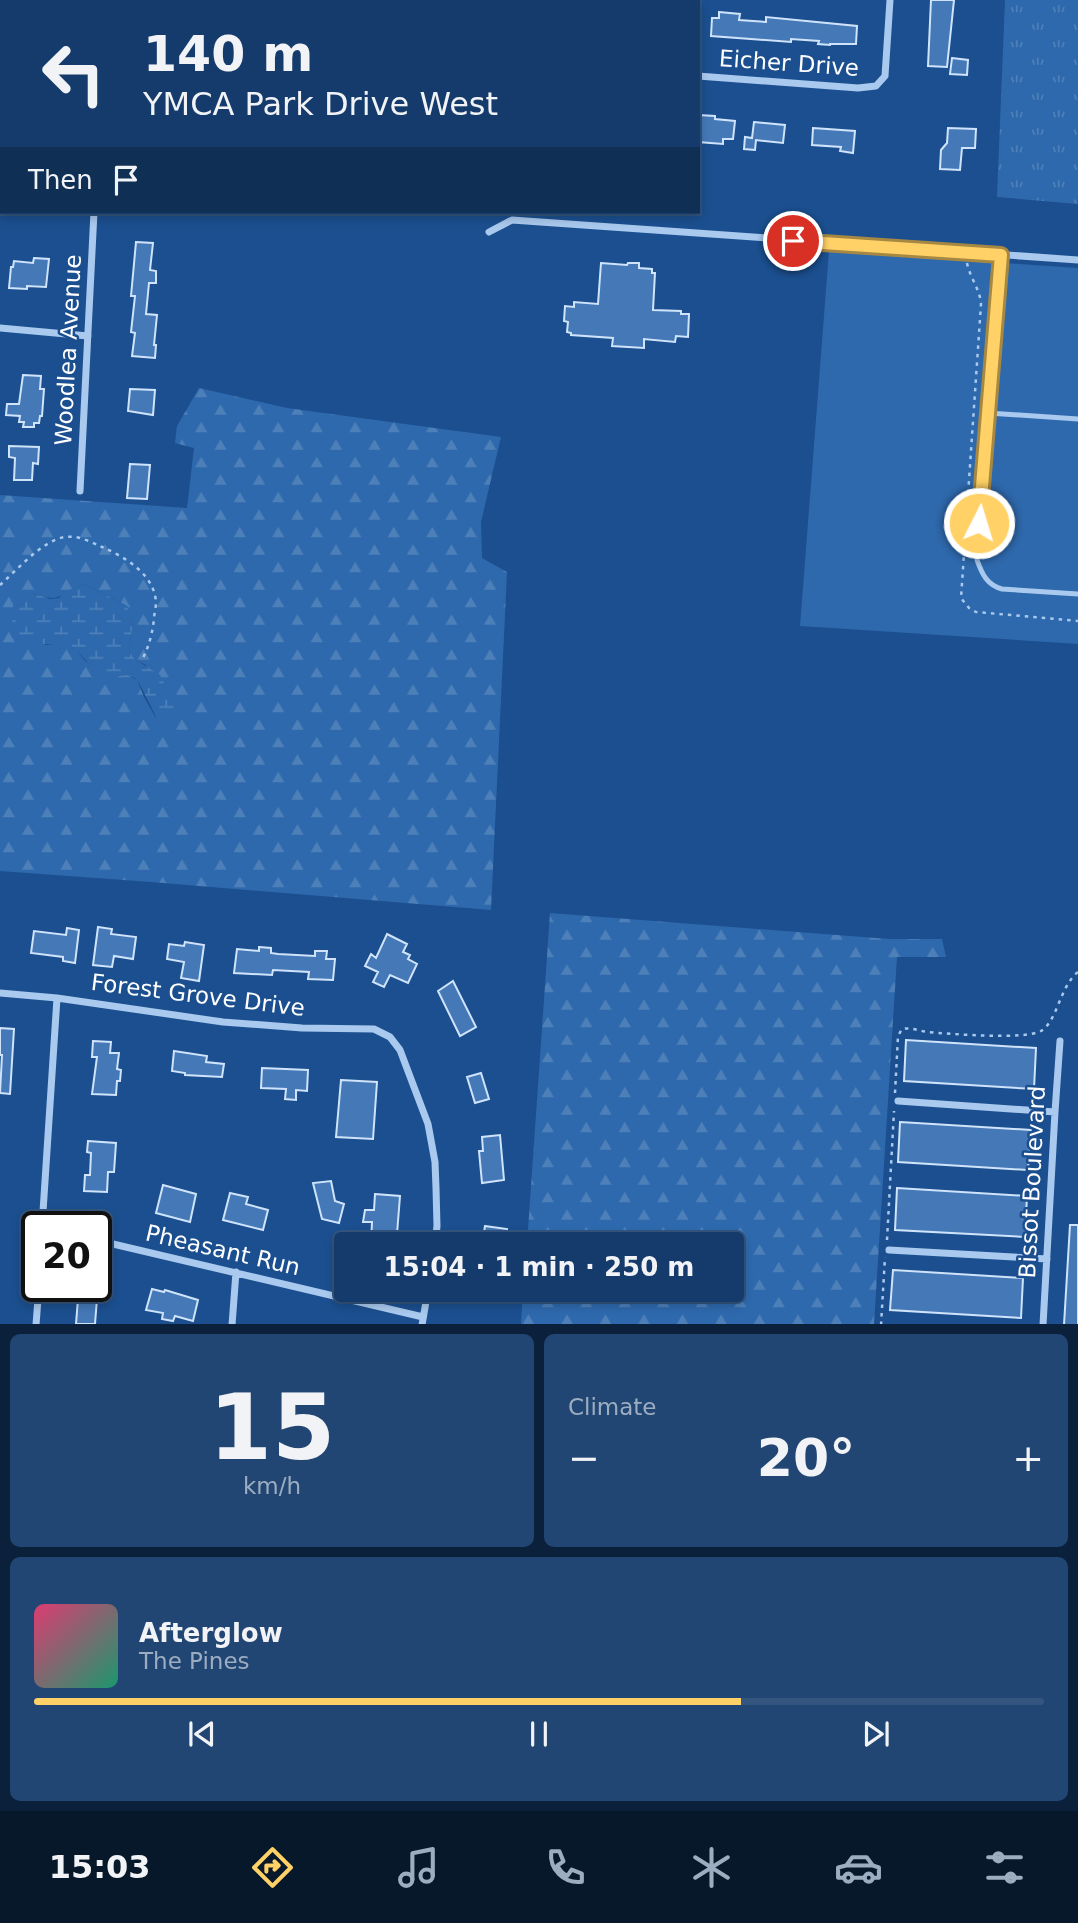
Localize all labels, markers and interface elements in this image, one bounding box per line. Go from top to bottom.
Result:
text: 140 m [143,26,313,83]
icon: left [28,28,119,119]
street label: Eicher Drive [718,45,860,81]
text: YMCA Park Drive West [143,85,498,123]
icon: arrive [107,161,145,199]
text: Then [28,165,93,195]
pin [763,211,823,271]
icon: arrive [774,222,812,260]
street label: Woodlea Avenue [50,254,86,446]
position arrow [942,486,1016,560]
street label: Forest Grove Drive [90,969,306,1021]
street label: Bissot Boulevard [1014,1085,1050,1279]
speed limit sign: 20 [21,1211,112,1302]
street label: Pheasant Run [143,1220,303,1280]
text: 15:04 · 1 min · 250 m [384,1252,694,1282]
text: 15 [209,1375,335,1480]
text: Climate [568,1394,657,1420]
text: 20° [757,1428,855,1488]
text: − [568,1436,600,1480]
text: + [1012,1436,1044,1480]
text: km/h [243,1473,301,1499]
text: Afterglow [139,1618,283,1648]
text: The Pines [139,1648,250,1674]
icon: previous [183,1715,221,1753]
icon: pause [520,1715,558,1753]
icon: next [857,1715,895,1753]
icon: directions [248,1843,297,1892]
icon: music [394,1843,443,1892]
icon: phone [541,1843,590,1892]
icon: climate [687,1843,736,1892]
icon: car [834,1843,883,1892]
icon: filters [980,1843,1029,1892]
text: 15:03 [49,1848,151,1886]

